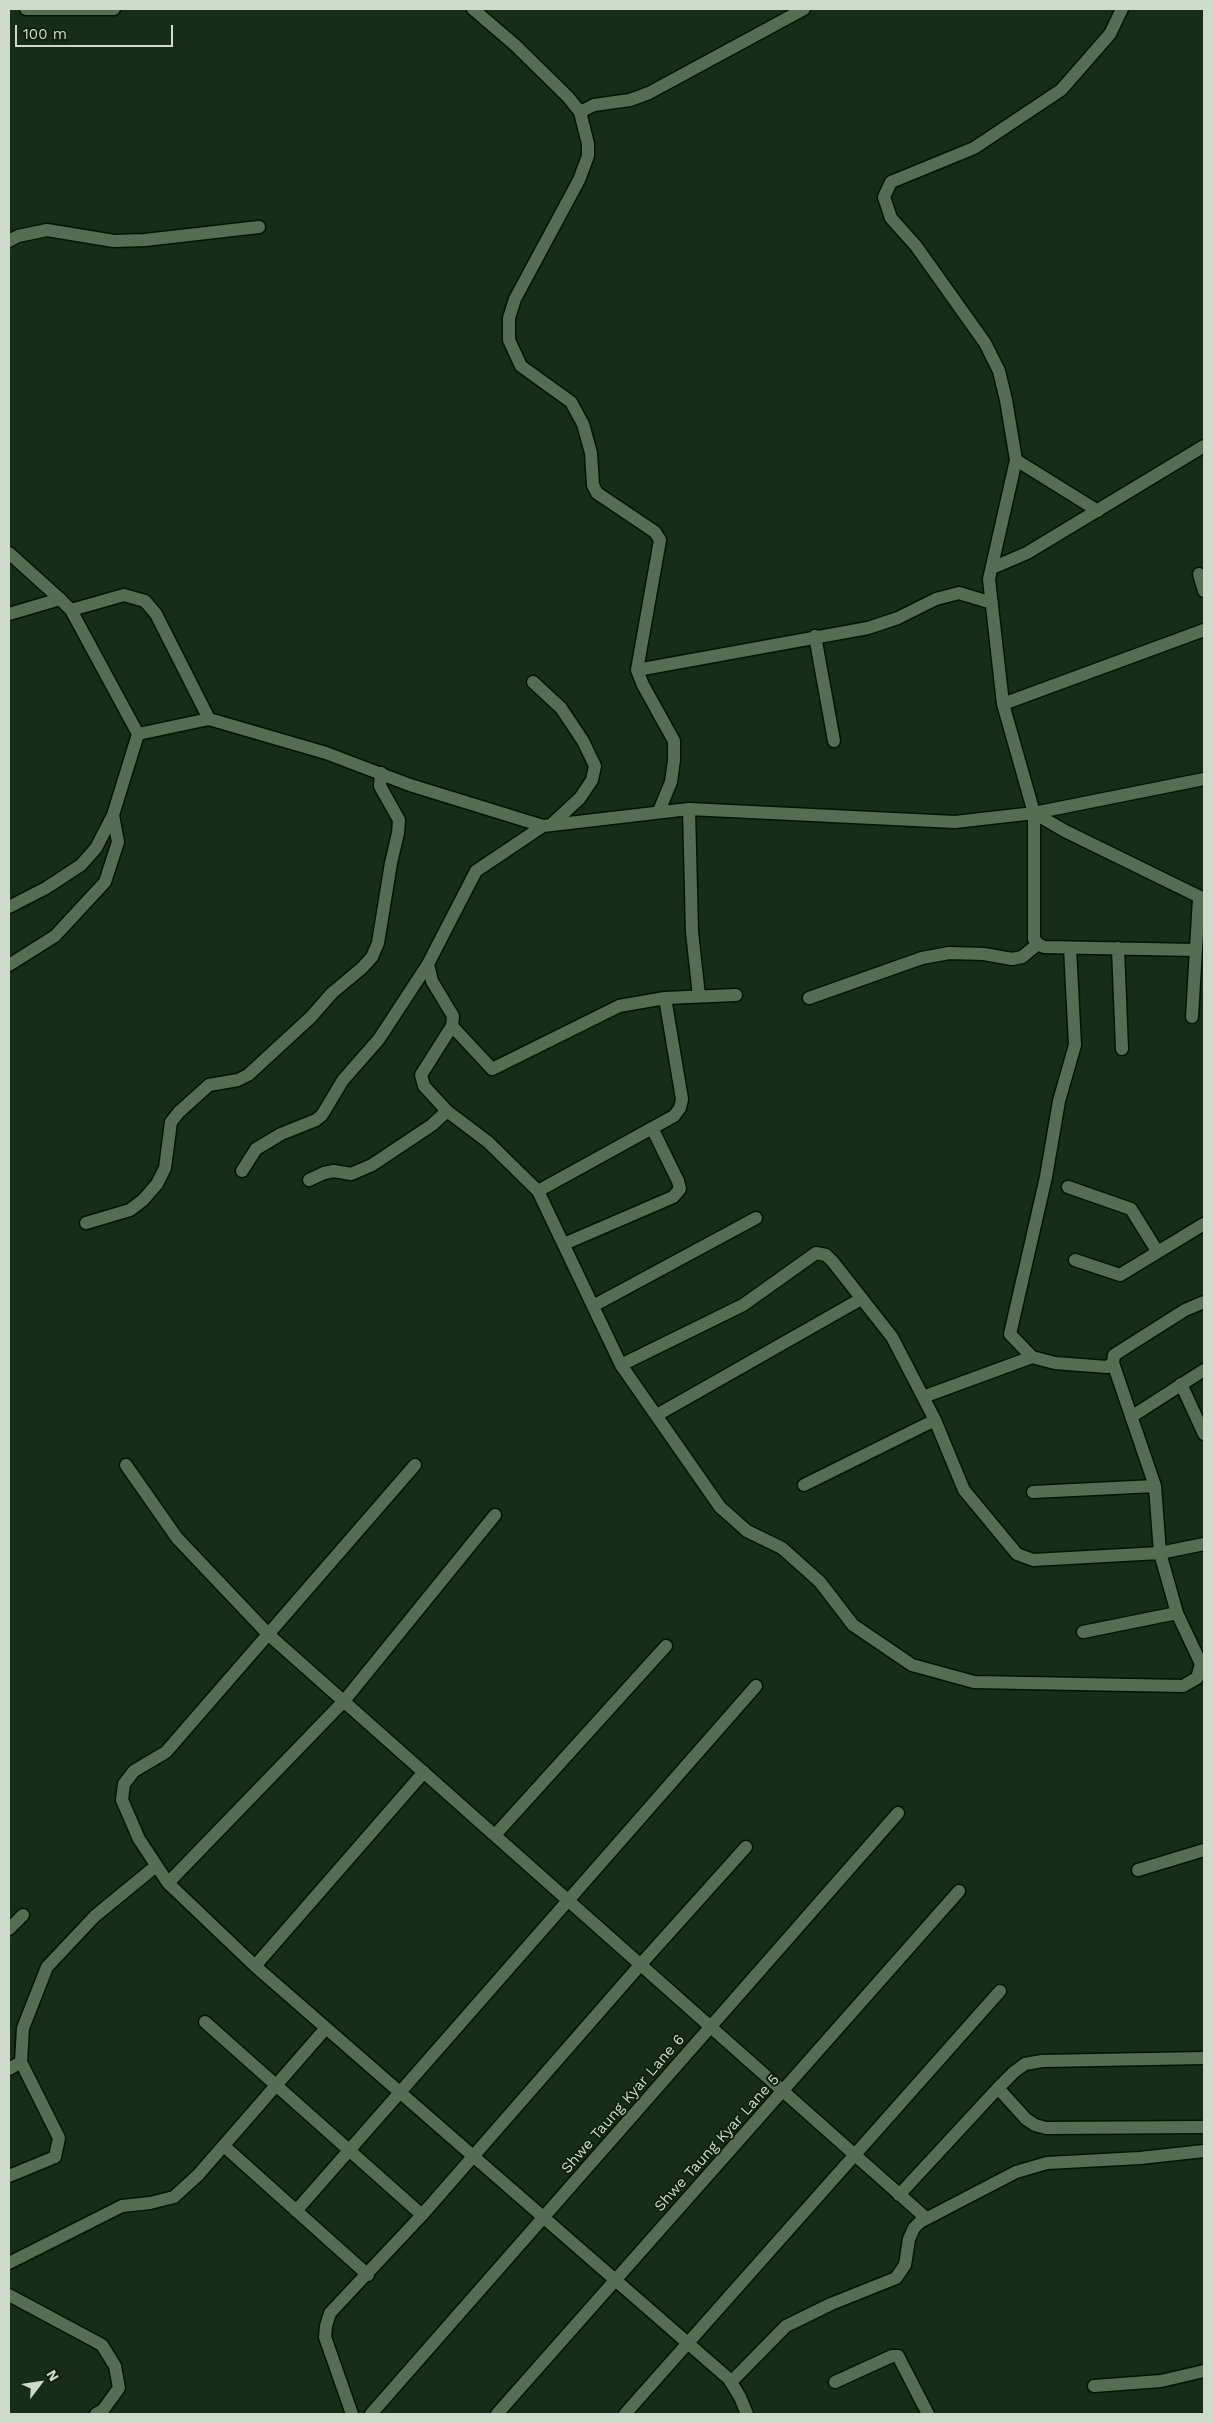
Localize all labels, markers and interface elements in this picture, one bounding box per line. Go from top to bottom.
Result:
scale bar [18,15,175,47]
text: 100 m [23,25,67,43]
street label: Shwe Taung Kyar Lane 6 [558,2031,688,2177]
street label: Shwe Taung Kyar Lane 5 [651,2071,783,2215]
north arrow [15,2358,65,2408]
text: N [43,2367,62,2384]

